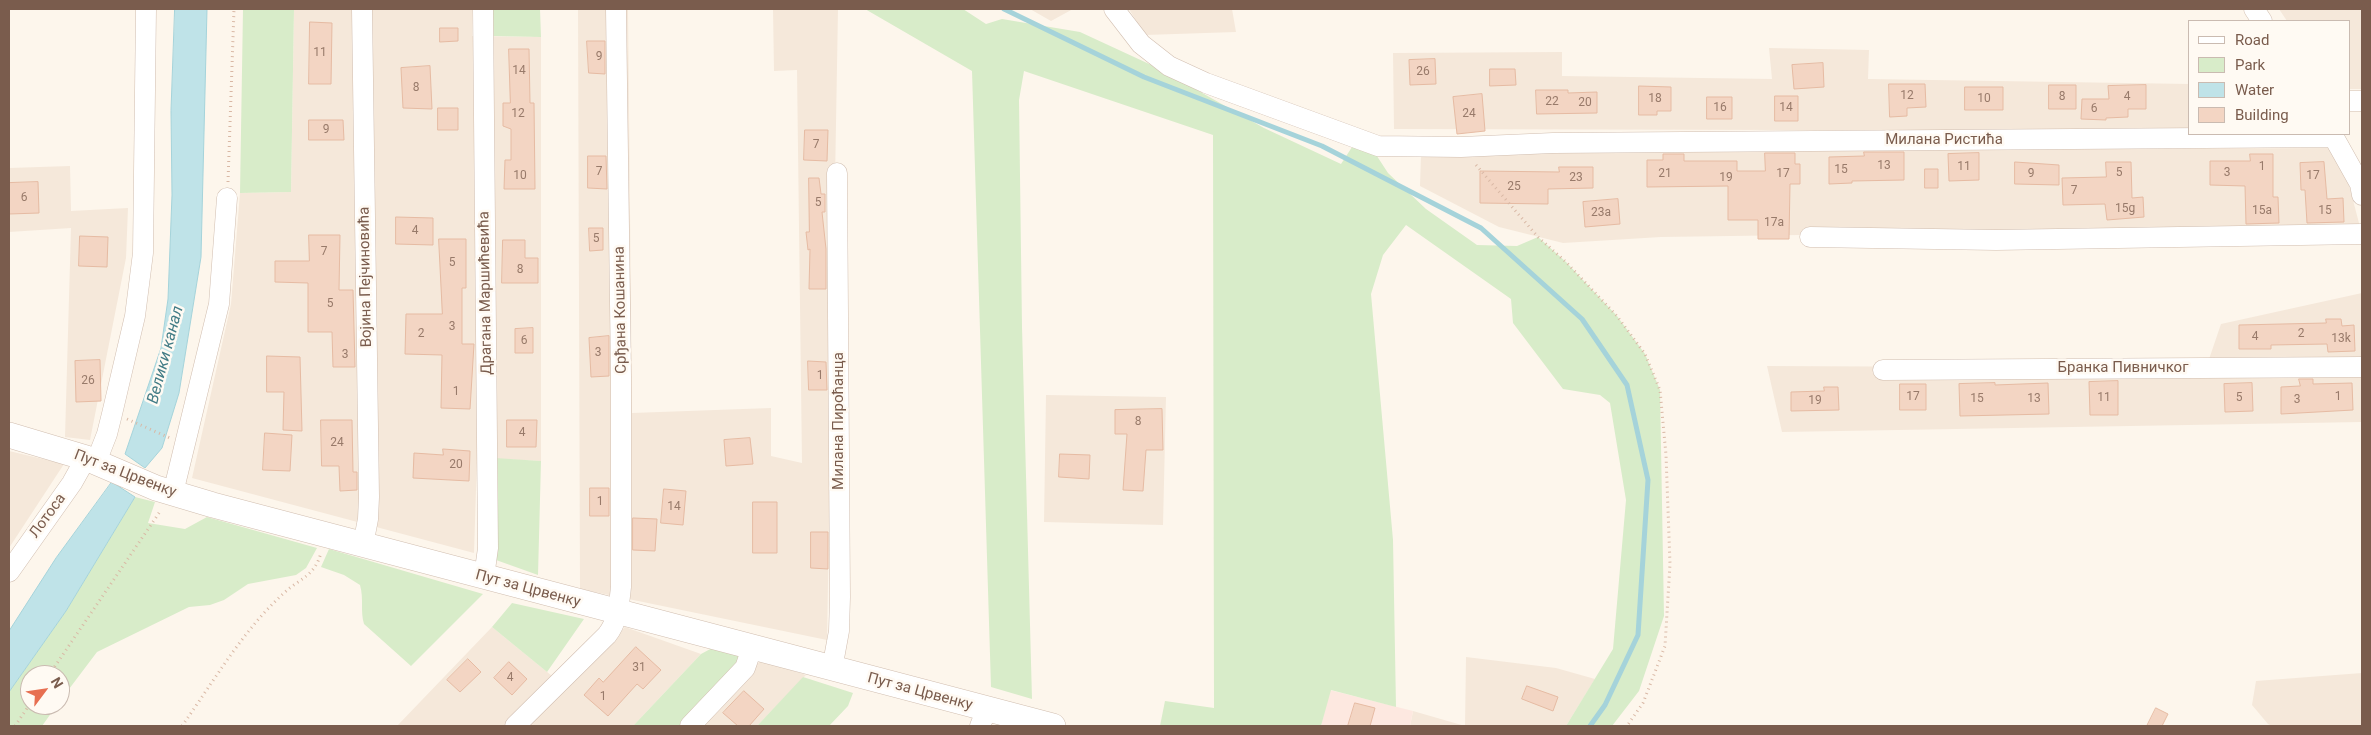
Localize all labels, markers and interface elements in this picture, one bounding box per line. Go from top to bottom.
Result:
legend [2188,20,2351,135]
text: Road [2235,31,2269,49]
house number: 11 [313,46,327,60]
house number: 9 [596,50,602,64]
text: Park [2235,56,2265,74]
house number: 14 [512,64,526,78]
house number: 26 [1416,65,1430,79]
house number: 8 [413,81,419,95]
text: Water [2235,81,2274,99]
house number: 12 [1900,89,1914,103]
house number: 8 [2059,90,2065,104]
house number: 4 [2124,90,2130,104]
house number: 18 [1648,92,1662,106]
house number: 10 [1977,92,1991,106]
house number: 22 [1545,95,1559,109]
house number: 20 [1578,96,1592,110]
house number: 16 [1713,101,1727,115]
house number: 14 [1779,101,1793,115]
house number: 6 [2091,102,2097,116]
text: Building [2235,106,2289,124]
house number: 12 [511,107,525,121]
house number: 24 [1462,107,1476,121]
house number: 9 [323,123,329,137]
street label: Милана Ристића [1885,131,2003,149]
house number: 7 [813,138,819,152]
house number: 13 [1877,159,1891,173]
house number: 11 [1957,160,1971,174]
house number: 1 [2259,160,2265,174]
house number: 15 [1834,163,1848,177]
house number: 7 [596,165,602,179]
house number: 5 [2116,166,2122,180]
house number: 3 [2224,166,2230,180]
house number: 21 [1658,167,1672,181]
house number: 17 [1776,167,1790,181]
house number: 9 [2028,167,2034,181]
house number: 10 [513,169,527,183]
house number: 17 [2306,169,2320,183]
house number: 23 [1569,171,1583,185]
house number: 19 [1719,171,1733,185]
house number: 25 [1507,180,1521,194]
house number: 7 [2071,184,2077,198]
house number: 6 [21,191,27,205]
house number: 5 [815,196,821,210]
house number: 15g [2115,202,2135,216]
house number: 15a [2252,204,2272,218]
house number: 15 [2318,204,2332,218]
street label: Војина Пејчиновића [356,206,376,348]
house number: 23a [1591,206,1611,220]
street label: Драгана Маршићевића [476,211,496,375]
house number: 17a [1764,216,1784,230]
house number: 4 [412,224,418,238]
house number: 5 [593,232,599,246]
house number: 7 [321,245,327,259]
street label: Срђана Кошанина [611,246,631,374]
house number: 5 [449,256,455,270]
house number: 8 [517,263,523,277]
house number: 5 [327,297,333,311]
water label: Велики канал [144,304,188,406]
house number: 3 [449,320,455,334]
house number: 2 [418,327,424,341]
house number: 2 [2298,327,2304,341]
house number: 4 [2252,330,2258,344]
house number: 13k [2331,332,2351,346]
house number: 6 [521,334,527,348]
house number: 3 [595,346,601,360]
house number: 3 [342,348,348,362]
street label: Милана Пироћанца [830,352,848,490]
street label: Бранка Пивничког [2058,359,2188,377]
house number: 1 [817,369,823,383]
house number: 26 [81,374,95,388]
house number: 1 [453,385,459,399]
house number: 17 [1906,390,1920,404]
house number: 1 [2335,390,2341,404]
house number: 11 [2097,391,2111,405]
house number: 5 [2236,391,2242,405]
house number: 15 [1970,392,1984,406]
house number: 13 [2027,392,2041,406]
house number: 3 [2294,393,2300,407]
house number: 19 [1808,394,1822,408]
house number: 8 [1135,415,1141,429]
house number: 4 [519,426,525,440]
house number: 24 [330,436,344,450]
street label: Пут за Црвенку [71,446,179,502]
house number: 20 [449,458,463,472]
street label: Лотоса [26,490,70,542]
house number: 1 [597,495,603,509]
house number: 14 [667,500,681,514]
street label: Пут за Црвенку [474,566,582,612]
house number: 31 [632,661,646,675]
north arrow [20,665,70,715]
street label: Пут за Црвенку [866,669,974,715]
house number: 4 [507,671,513,685]
text: N [48,674,66,691]
house number: 1 [600,690,606,704]

